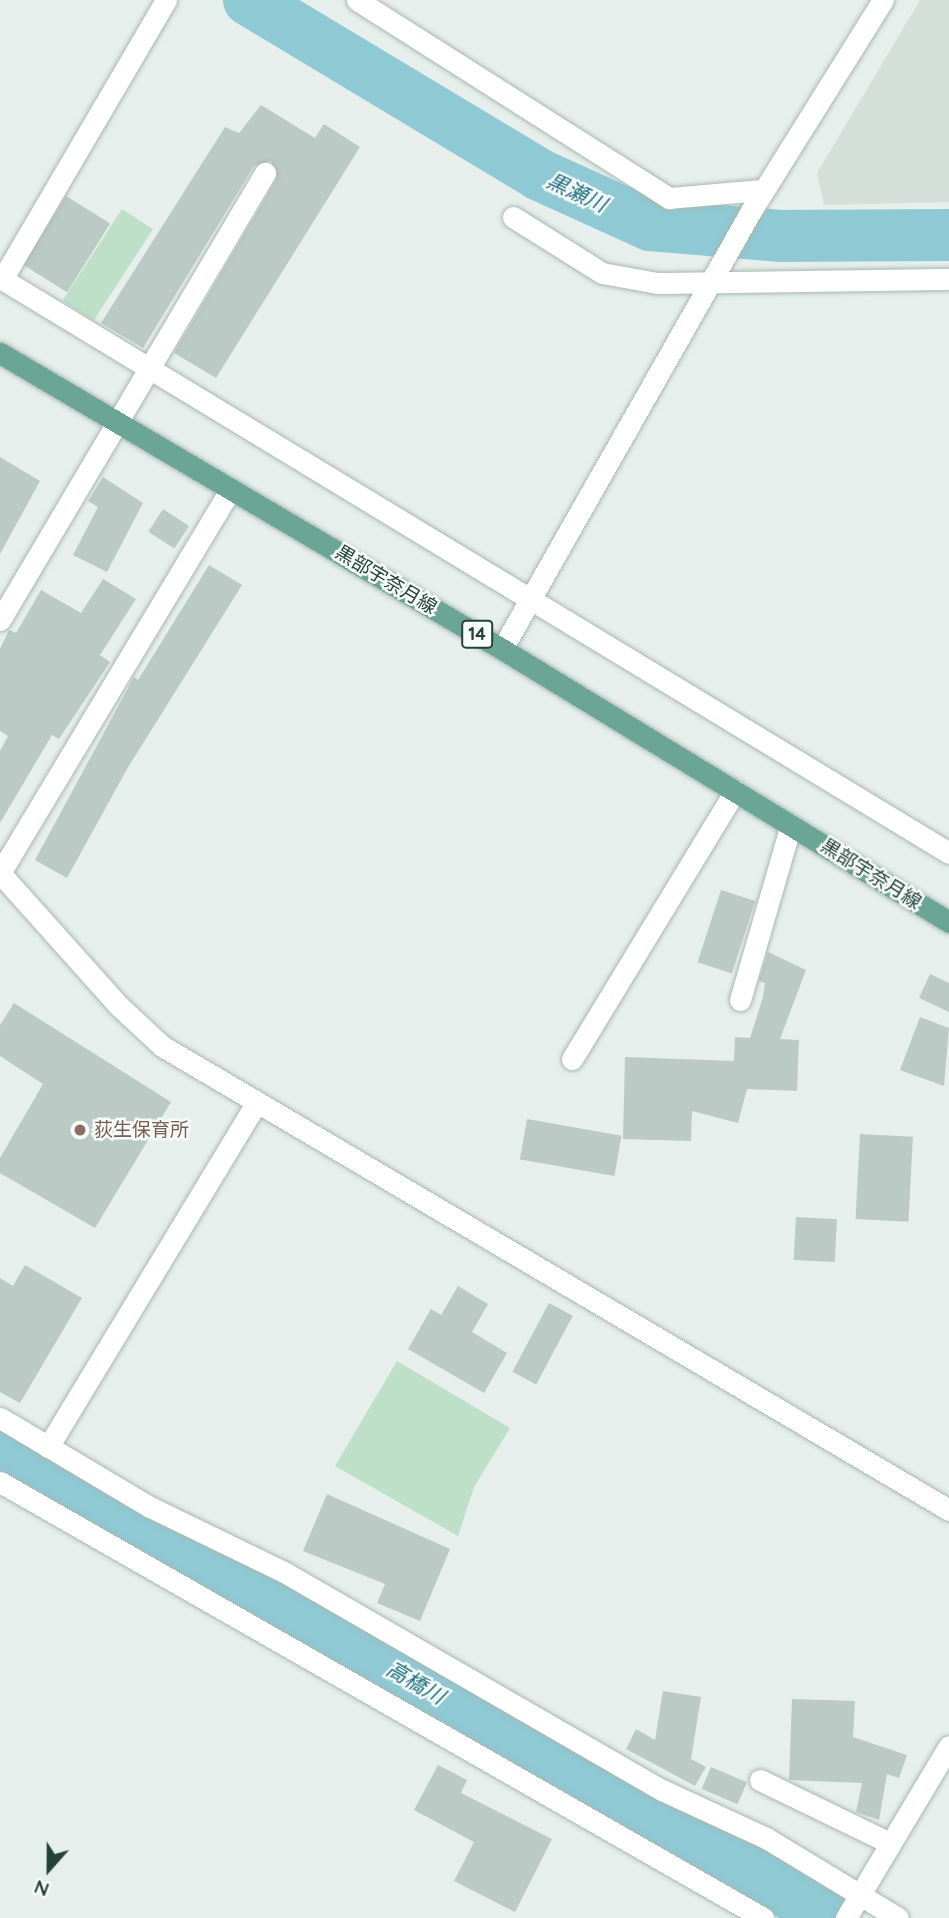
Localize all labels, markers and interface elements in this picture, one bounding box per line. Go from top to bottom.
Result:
water label: 黒瀬川 [543,167,611,217]
street label: 黒部宇奈月線 [331,541,441,619]
road number: 14 [460,620,494,648]
street label: 黒部宇奈月線 [817,834,925,914]
place label: 荻生保育所 [94,1119,189,1141]
marker: 荻生保育所 [72,1122,88,1138]
water label: 高橋川 [382,1655,450,1709]
north arrow [14,1834,84,1904]
text: N [31,1875,52,1902]

